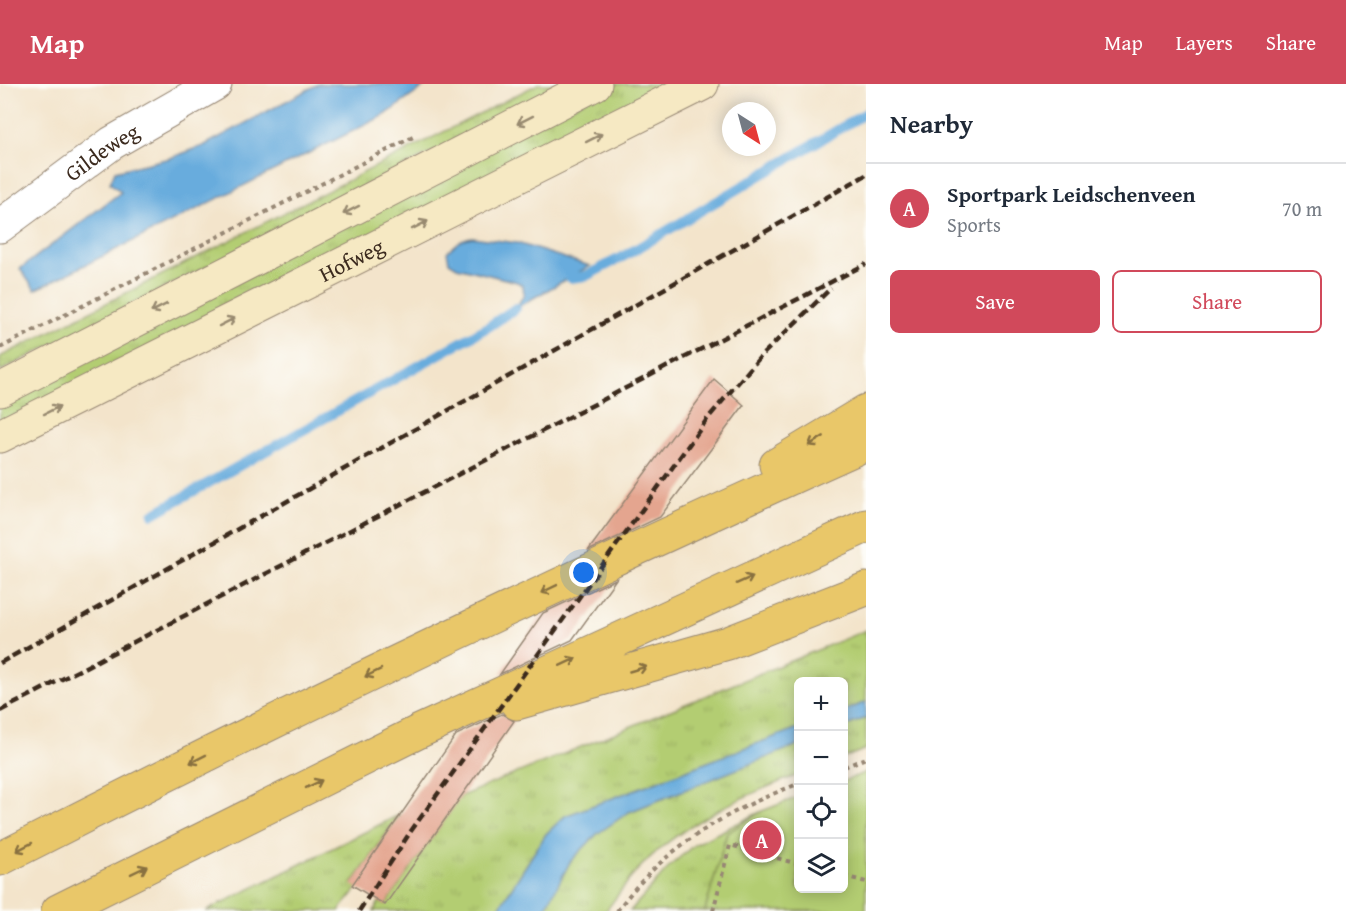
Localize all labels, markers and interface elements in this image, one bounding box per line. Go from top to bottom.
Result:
text: Map [30,22,84,63]
text: Map [1104,27,1143,58]
text: Layers [1176,27,1233,58]
text: Share [1266,27,1316,58]
north arrow [722,102,776,156]
text: Nearby [890,104,973,143]
street label: Gildeweg [58,115,145,189]
one-way arrow [516,115,534,127]
one-way arrow [584,132,602,143]
text: Sportpark Leidschenveen [947,178,1196,210]
text: A [903,194,916,223]
text: 70 m [1282,194,1322,223]
one-way arrow [343,204,361,216]
text: Sports [947,210,1001,239]
one-way arrow [410,219,428,231]
street label: Hofweg [313,230,390,290]
button: Save [890,270,1100,333]
button: Share [1112,270,1322,333]
one-way arrow [151,303,169,315]
one-way arrow [217,316,235,328]
one-way arrow [43,404,61,415]
one-way arrow [808,436,825,448]
your location [569,558,598,587]
one-way arrow [736,574,754,585]
one-way arrow [541,583,559,595]
one-way arrow [559,655,577,667]
one-way arrow [628,663,647,674]
one-way arrow [365,668,383,680]
map controls [794,677,848,893]
button: + [794,677,848,731]
button: − [794,731,848,785]
one-way arrow [190,754,208,765]
one-way arrow [304,777,322,789]
button: locate [794,785,848,839]
pin: A [742,818,782,862]
button: layers [794,839,848,893]
one-way arrow [16,841,33,853]
one-way arrow [130,864,148,876]

